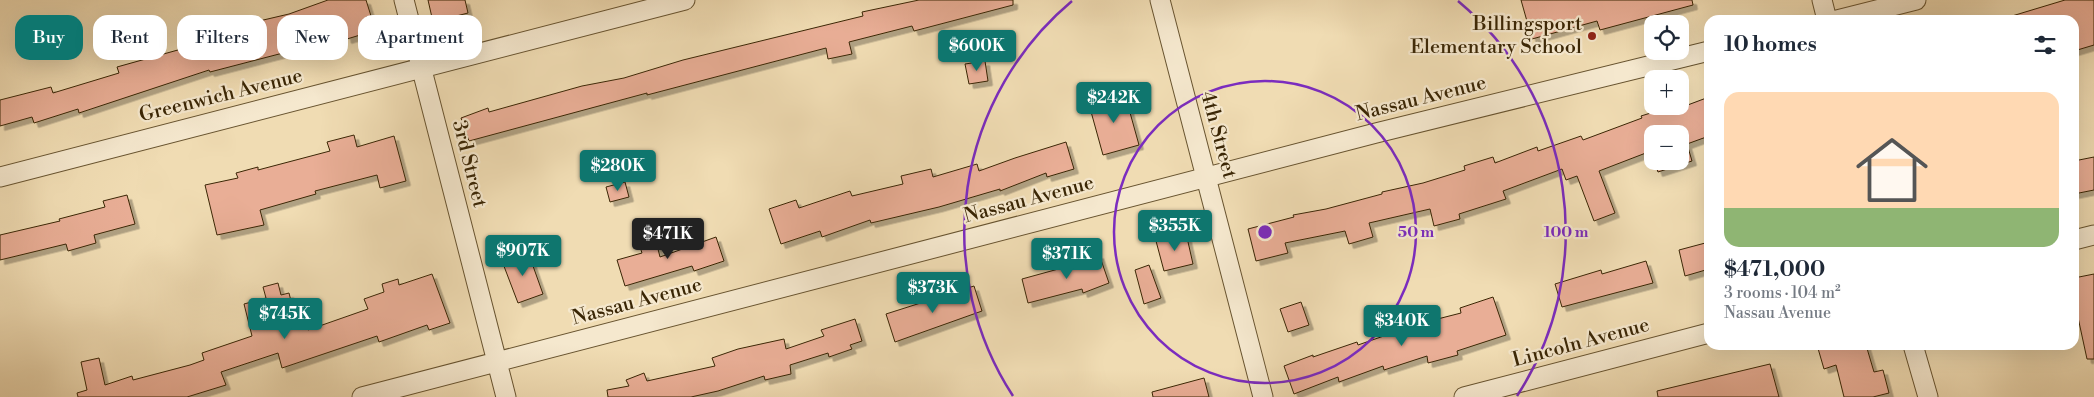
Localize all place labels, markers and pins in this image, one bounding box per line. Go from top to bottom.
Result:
place label: Billingsport Elementary School [1410,12,1582,60]
pin: $600K [942,30,1012,72]
marker: Billingsport Elementary School [1586,30,1598,42]
pin: $242K [1079,82,1149,124]
pin: $280K [583,150,653,192]
pin: $355K [1140,210,1210,252]
pin: $471K [633,218,703,260]
centre of rings [1256,223,1274,241]
pin: $907K [488,234,558,277]
pin: $371K [1032,238,1102,280]
pin: $373K [898,272,968,314]
pin: $745K [250,298,320,340]
pin: $340K [1367,304,1437,347]

